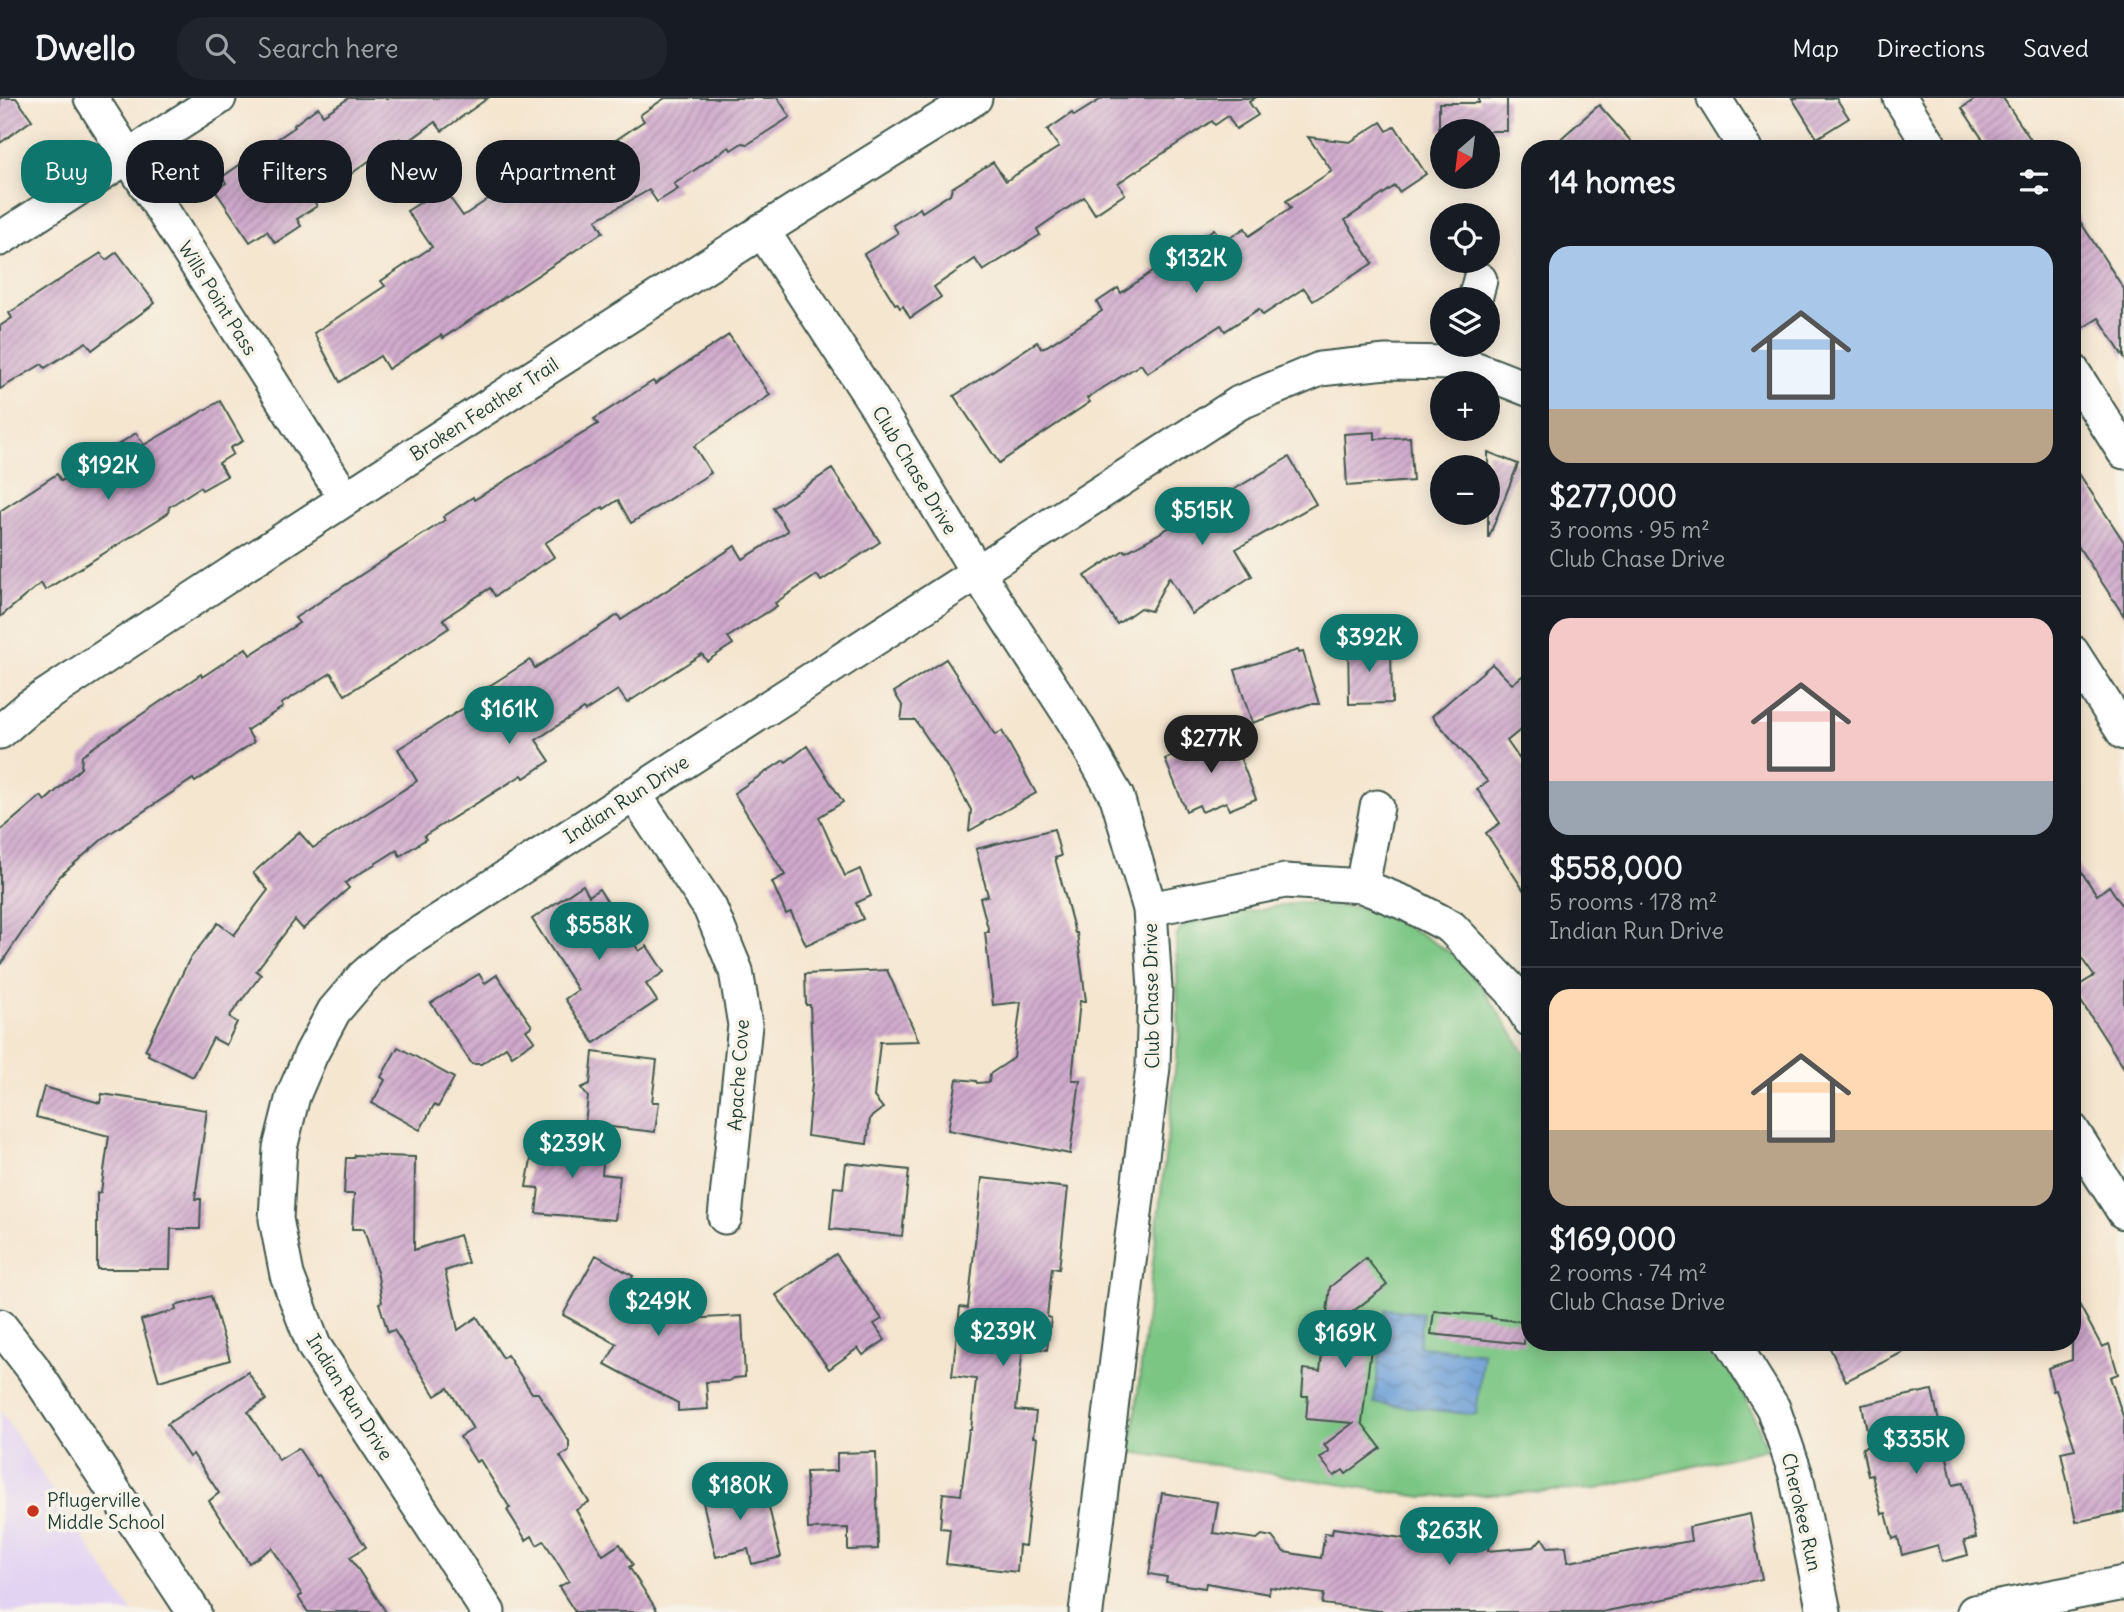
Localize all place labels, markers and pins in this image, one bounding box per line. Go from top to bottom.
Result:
pin: $132K [1147,236,1245,295]
pin: $192K [59,442,157,502]
pin: $515K [1153,488,1251,547]
pin: $392K [1320,614,1418,674]
pin: $161K [460,686,558,746]
pin: $277K [1162,716,1260,775]
pin: $558K [550,902,648,962]
pin: $239K [523,1121,621,1180]
pin: $249K [609,1278,707,1338]
pin: $239K [954,1308,1052,1368]
pin: $169K [1296,1310,1394,1370]
pin: $335K [1867,1416,1965,1476]
pin: $180K [691,1462,789,1522]
place label: Pflugerville Middle School [47,1488,165,1534]
marker: Pflugerville Middle School [25,1503,41,1519]
pin: $263K [1400,1508,1498,1567]

